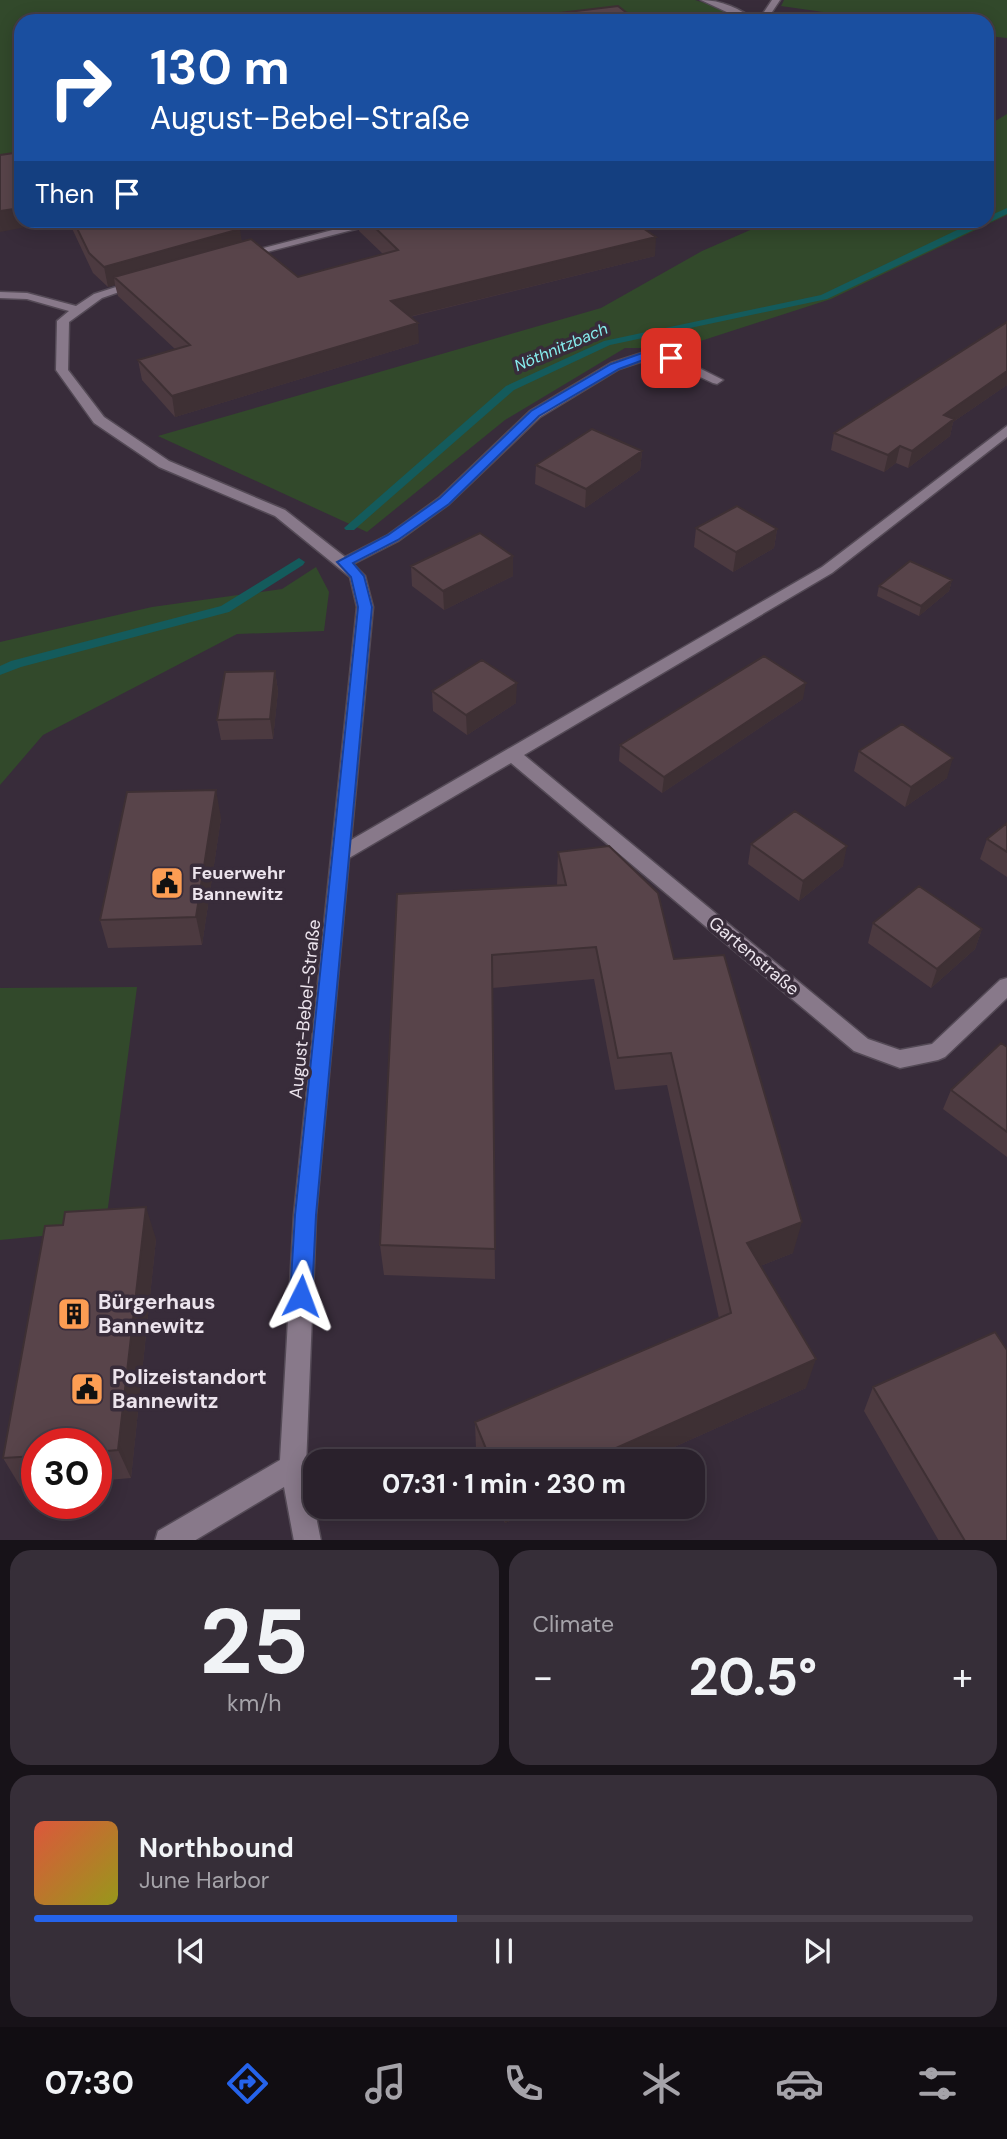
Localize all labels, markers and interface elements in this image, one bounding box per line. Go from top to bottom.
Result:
text: 130 m [150,35,290,99]
icon: right [35,42,126,133]
text: August-Bebel-Straße [150,97,470,139]
icon: arrive [108,175,146,213]
text: Then [35,177,94,211]
water label: Nöthnitzbach [511,318,611,376]
pin [641,328,701,388]
icon: arrive [652,339,690,377]
place label: Feuerwehr Bannewitz [192,861,285,906]
public building icon: Feuerwehr Bannewitz [148,864,186,902]
street label: Gartenstraße [704,911,804,1001]
street label: August-Bebel-Straße [284,918,326,1100]
position arrow [264,1259,338,1333]
place label: Bürgerhaus Bannewitz [98,1288,215,1340]
building icon: Bürgerhaus Bannewitz [55,1295,93,1333]
place label: Polizeistandort Bannewitz [112,1363,267,1415]
public building icon: Polizeistandort Bannewitz [68,1370,106,1408]
speed limit sign: 30 [21,1428,112,1519]
text: 07:31 · 1 min · 230 m [382,1467,626,1501]
text: 25 [200,1583,309,1701]
text: Climate [533,1609,614,1639]
text: 20.5° [688,1643,817,1711]
text: − [533,1652,553,1702]
text: + [952,1652,973,1702]
text: km/h [227,1688,281,1718]
text: Northbound [139,1831,294,1865]
text: June Harbor [139,1865,269,1895]
icon: previous [172,1932,210,1970]
icon: pause [485,1932,523,1970]
icon: next [798,1932,836,1970]
icon: directions [223,2059,272,2108]
icon: music [361,2059,410,2108]
icon: phone [499,2059,548,2108]
icon: climate [637,2059,686,2108]
icon: car [775,2059,824,2108]
icon: filters [913,2059,962,2108]
text: 07:30 [45,2062,134,2104]

